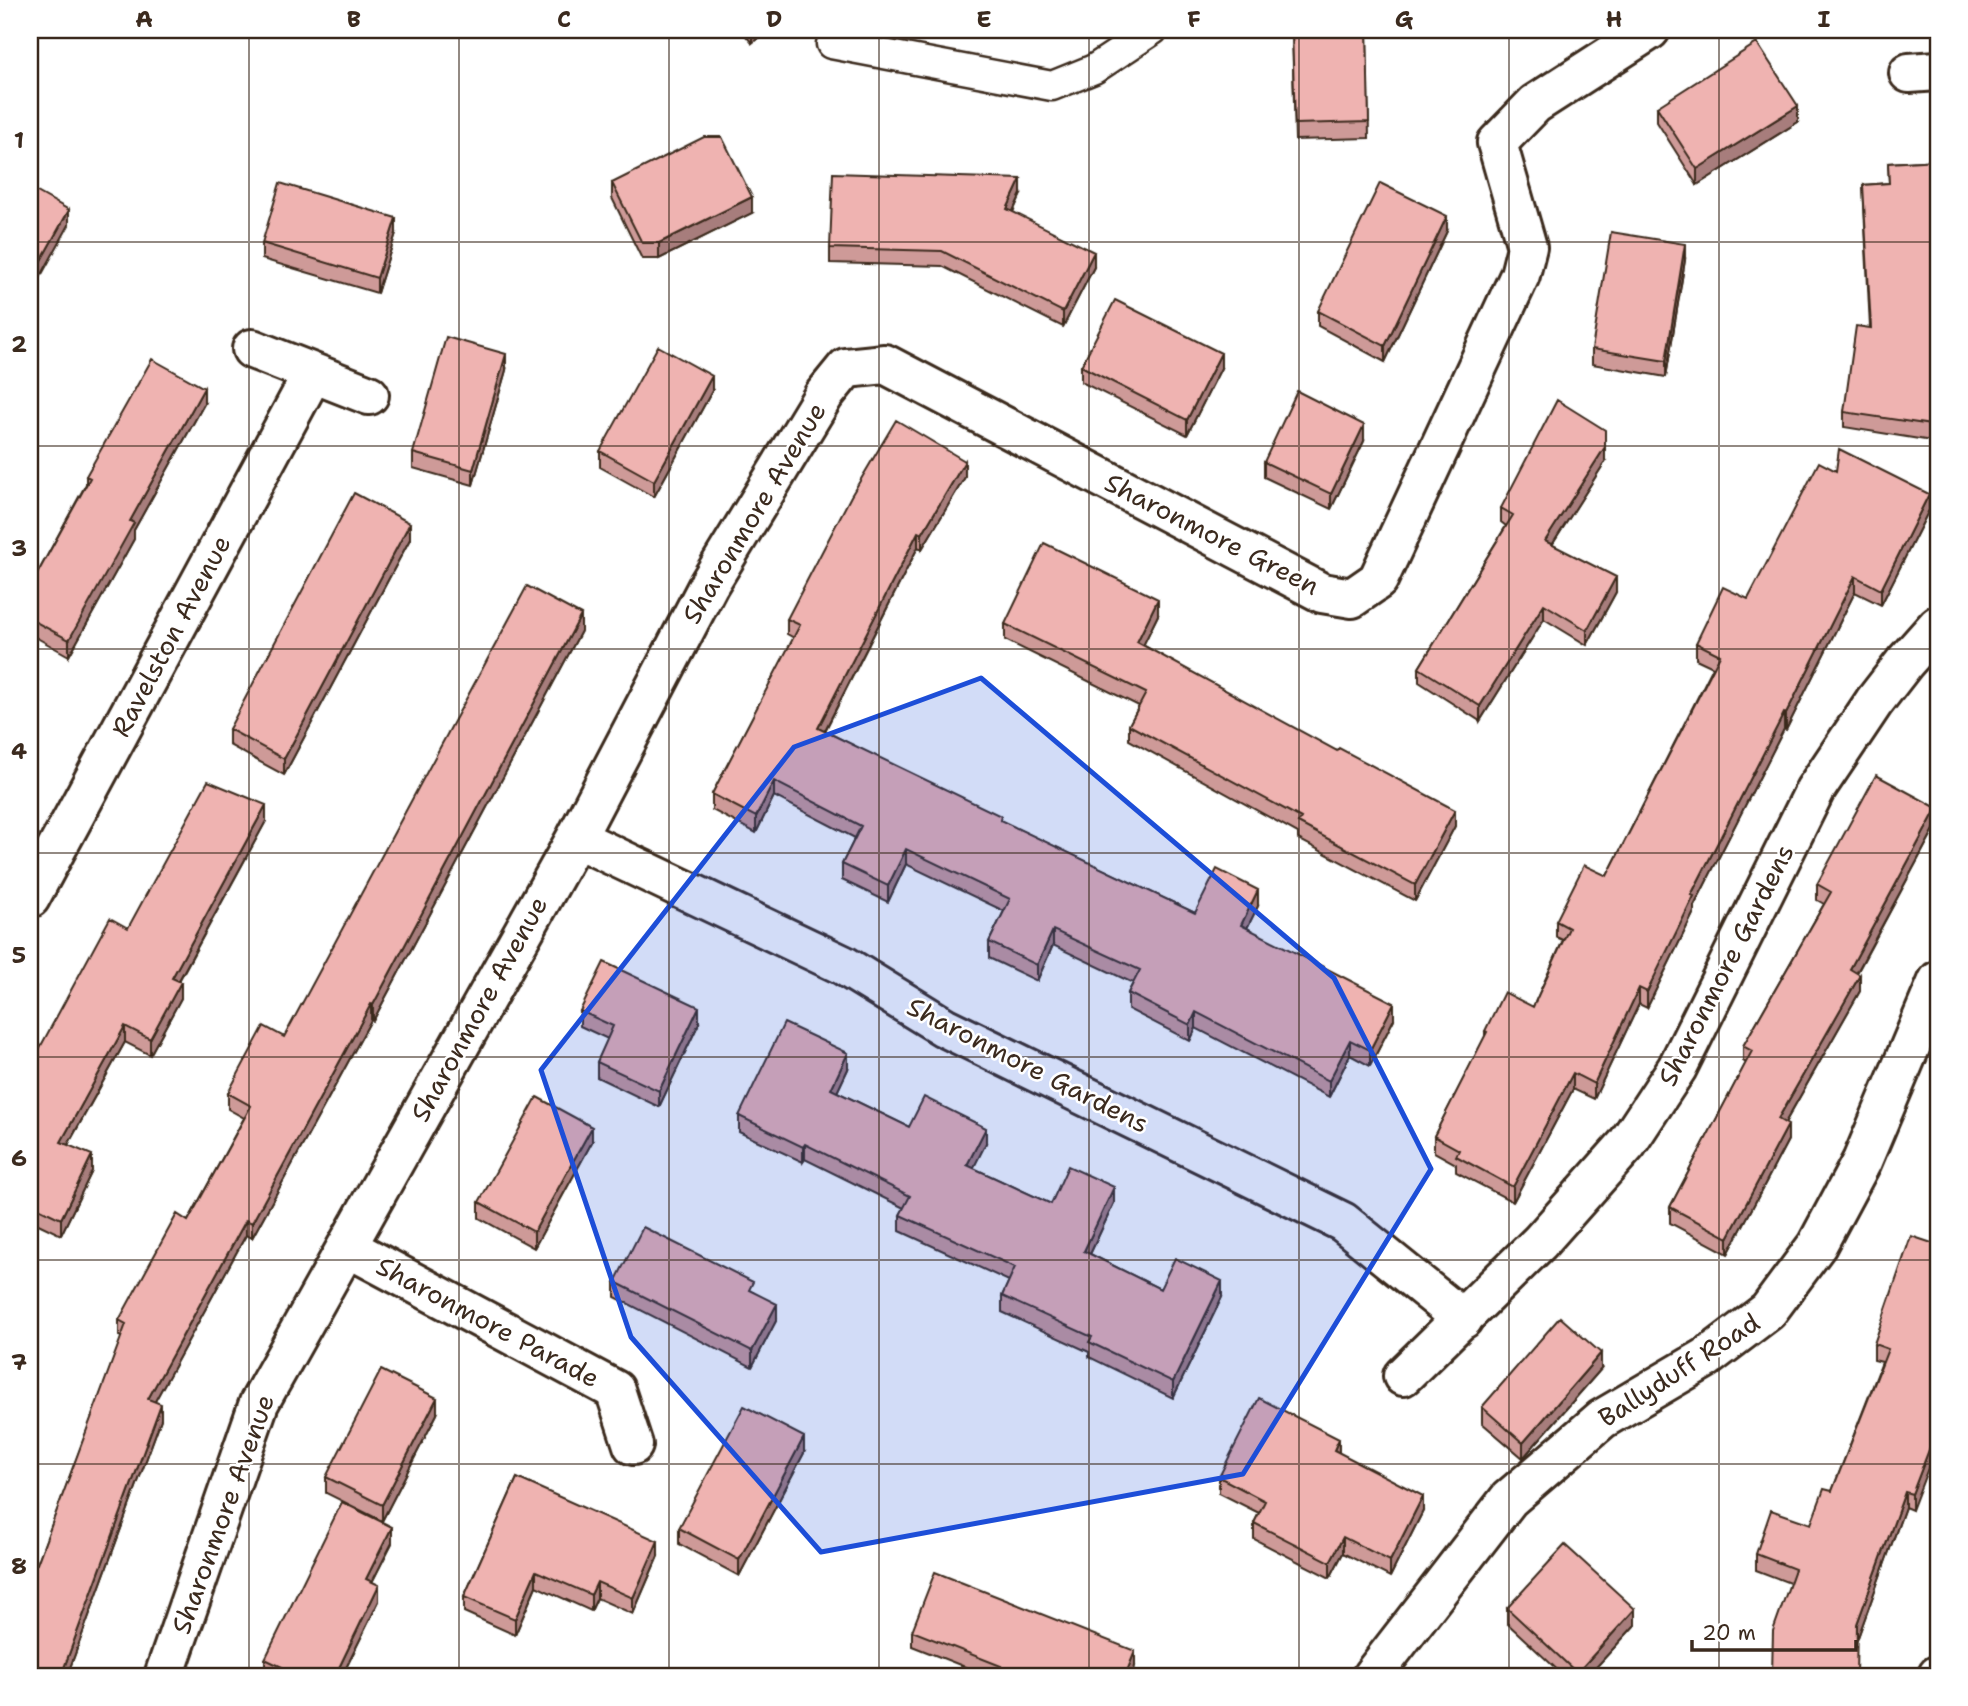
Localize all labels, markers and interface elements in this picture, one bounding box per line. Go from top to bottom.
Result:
text: A [135,4,153,34]
text: B [347,4,361,34]
text: C [557,4,571,34]
text: D [766,4,782,34]
text: E [976,4,992,34]
text: F [1187,4,1201,34]
text: G [1395,4,1414,34]
text: H [1606,4,1622,34]
text: I [1818,4,1831,34]
text: 1 [14,125,24,155]
text: 2 [11,329,27,359]
street label: Sharonmore Avenue [674,396,834,630]
street label: Sharonmore Green [1099,464,1325,603]
street label: Ravelston Avenue [103,529,238,743]
text: 3 [11,533,27,563]
text: 4 [11,736,27,766]
street label: Sharonmore Gardens [1649,838,1802,1092]
street label: Sharonmore Avenue [402,890,555,1128]
text: 5 [12,940,26,970]
street label: Sharonmore Gardens [901,988,1155,1141]
text: 6 [11,1143,27,1173]
street label: Sharonmore Parade [371,1248,606,1395]
street label: Ballyduff Road [1591,1304,1766,1435]
text: 7 [11,1347,27,1377]
street label: Sharonmore Avenue [163,1389,282,1638]
text: 8 [11,1551,27,1581]
scale bar [1692,1608,1856,1652]
text: 20 m [1702,1619,1756,1647]

